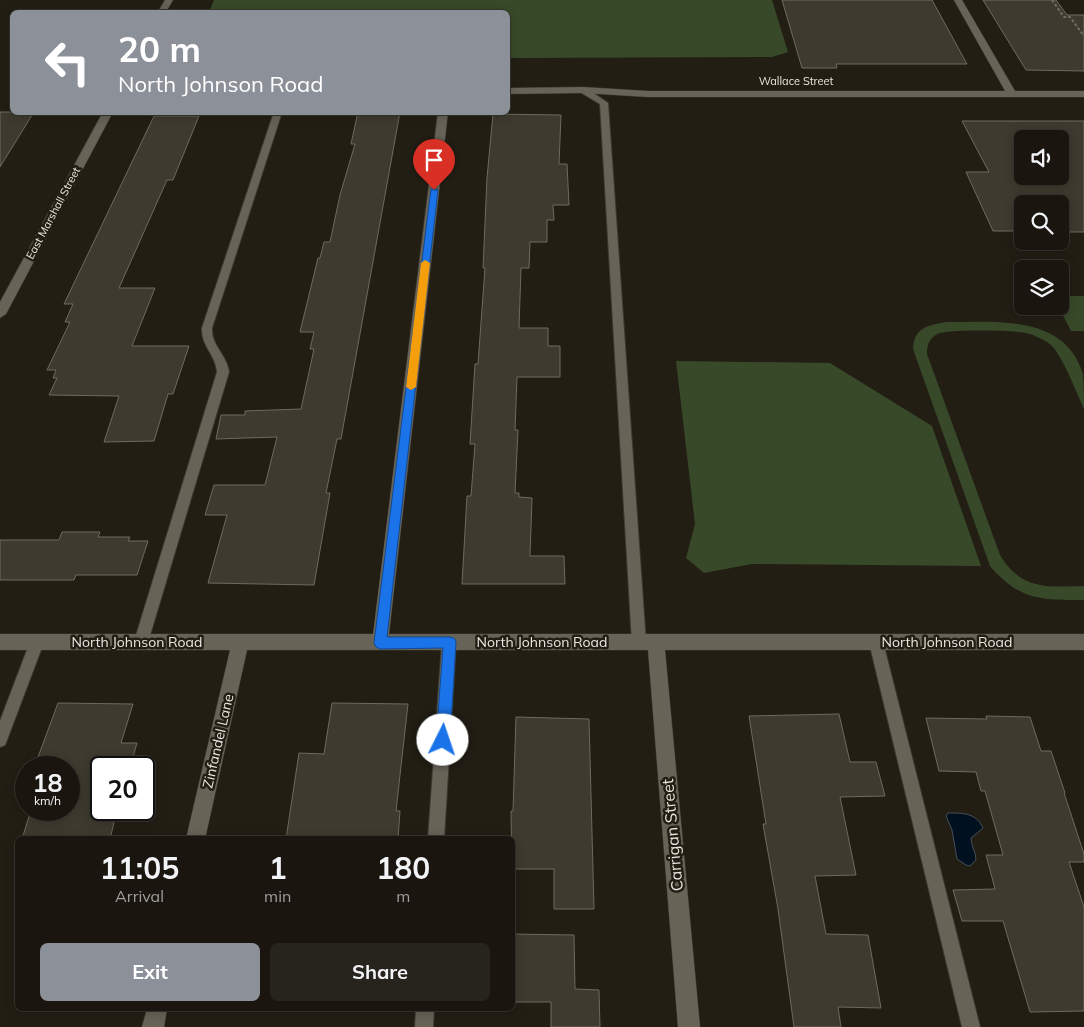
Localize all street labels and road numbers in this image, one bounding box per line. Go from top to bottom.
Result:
street label: Wallace Street [759,74,833,88]
street label: East Marshall Street [23,165,83,261]
street label: North Johnson Road [72,633,202,651]
street label: North Johnson Road [477,633,607,651]
street label: North Johnson Road [882,633,1012,651]
street label: Zinfandel Lane [198,692,238,790]
street label: Carrigan Street [657,778,687,892]

